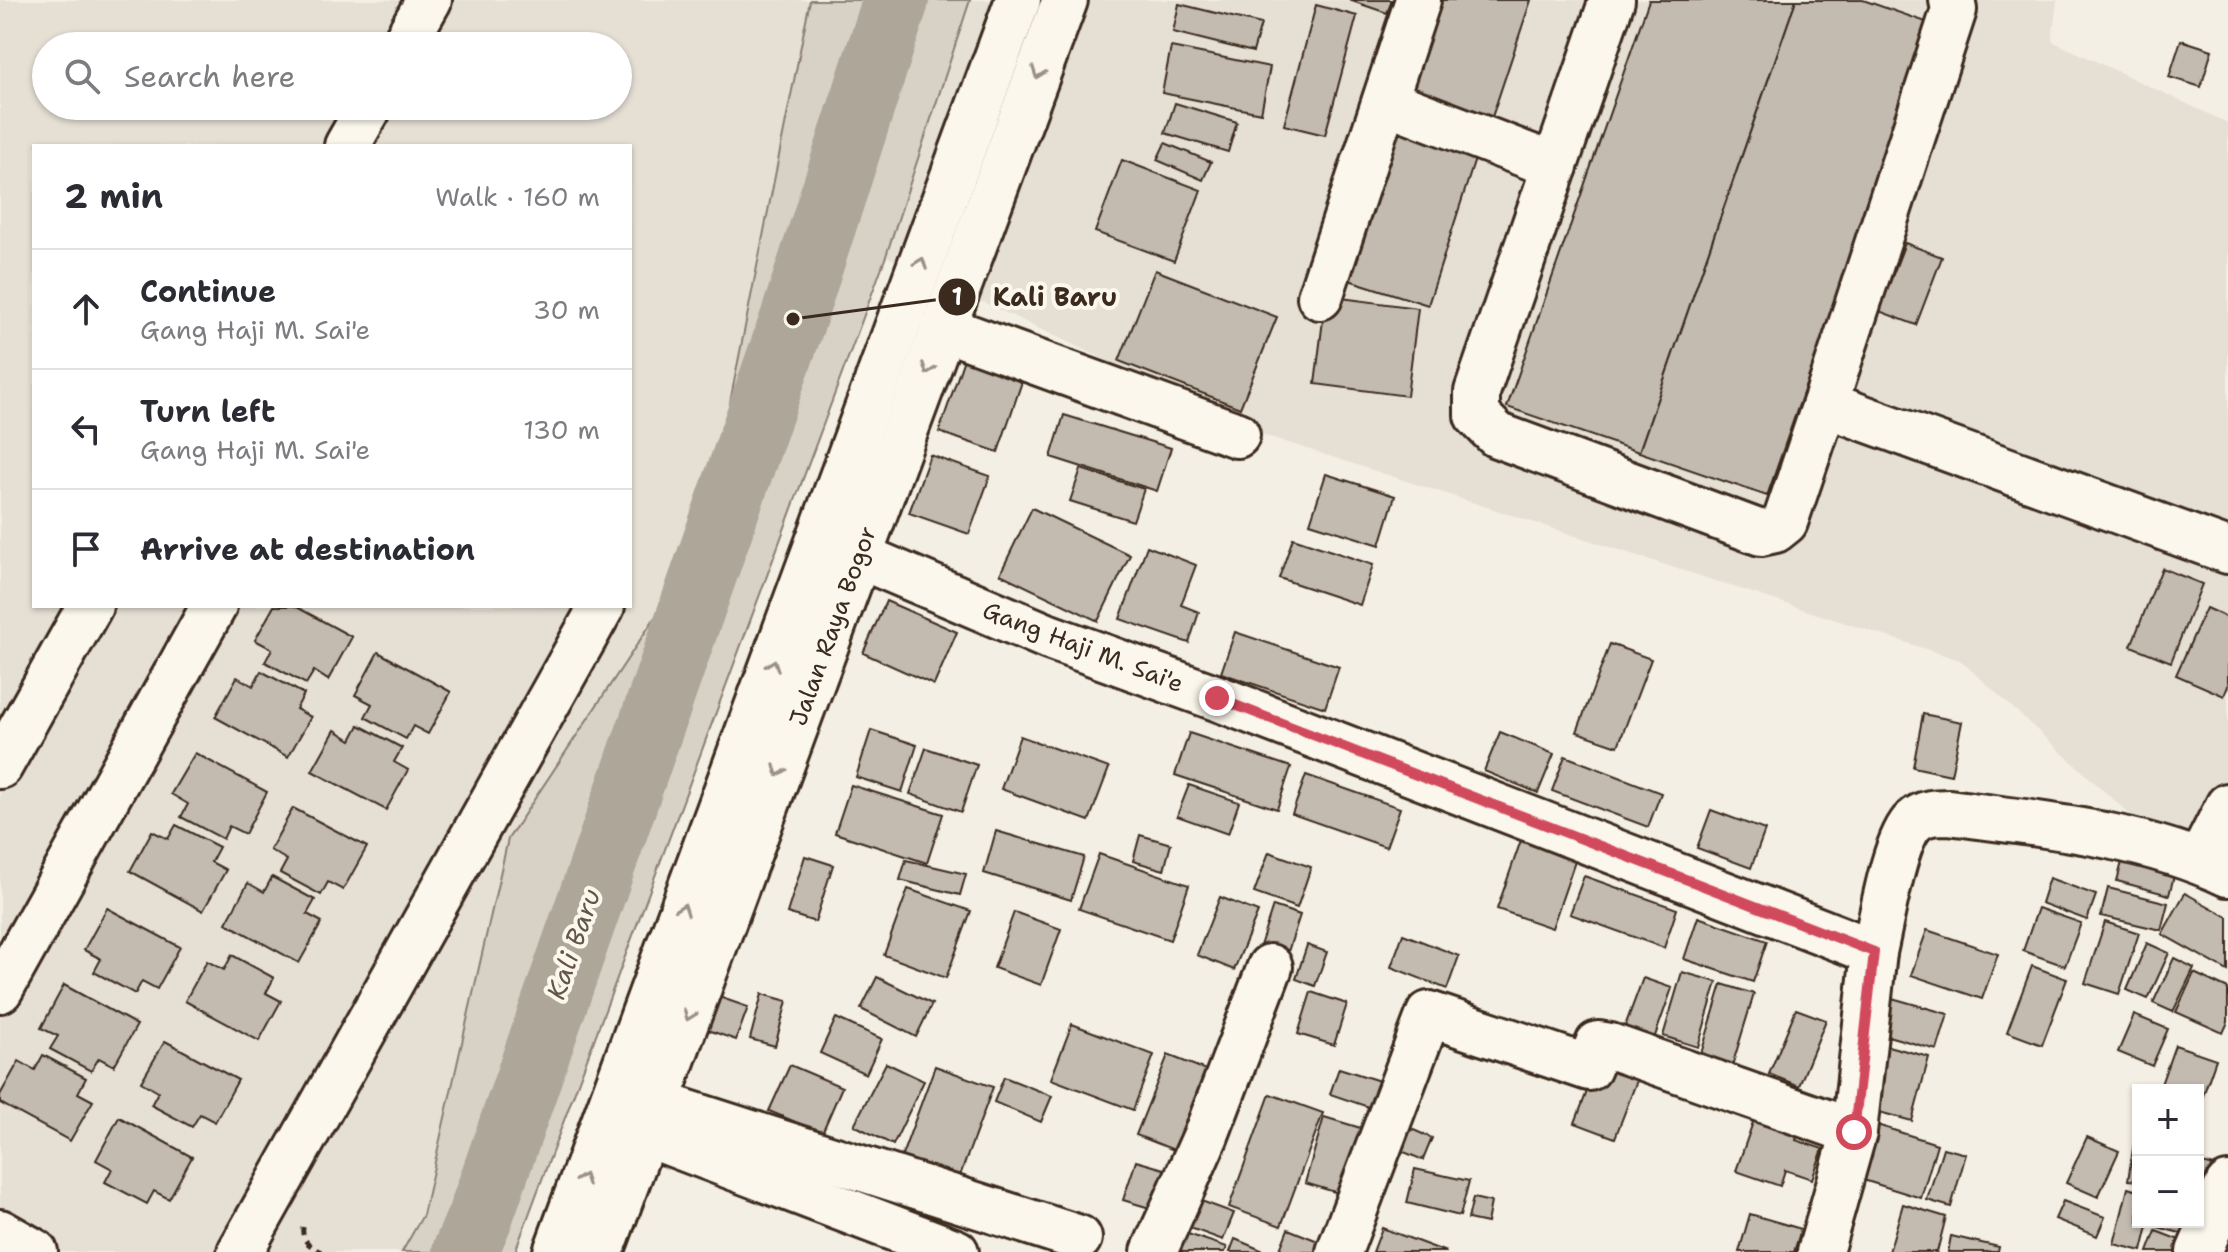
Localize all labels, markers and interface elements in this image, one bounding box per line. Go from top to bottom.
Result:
search box [32,32,632,120]
icon: search [60,54,104,98]
text: Search here [124,56,295,97]
one-way arrow [1031,65,1048,79]
text: 2 min [64,173,163,219]
text: Walk · 160 m [435,179,600,214]
one-way arrow [911,257,928,271]
text: Continue [140,271,276,312]
callout: Kali Baru [937,272,1134,322]
text: Kali Baru [993,279,1117,314]
text: 1 [952,281,962,313]
icon: ahead [64,287,108,331]
text: 30 m [533,292,600,327]
text: Gang Haji M. Sai'e [140,312,370,347]
one-way arrow [921,361,938,375]
text: Turn left [140,391,275,432]
icon: left [64,407,108,451]
text: 130 m [523,412,600,447]
text: Gang Haji M. Sai'e [140,432,370,467]
street label: Jalan Raya Bogor [782,522,884,730]
icon: arrive [64,527,108,571]
text: Arrive at destination [140,529,475,570]
street label: Gang Haji M. Sai'e [978,594,1188,700]
one-way arrow [763,659,780,673]
route end [1199,680,1235,716]
one-way arrow [772,763,789,777]
water label: Kali Baru [538,884,608,1004]
one-way arrow [673,903,690,917]
one-way arrow [682,1007,699,1021]
map controls [2132,1084,2204,1228]
button: + [2132,1084,2204,1156]
route start [1836,1114,1872,1150]
button: − [2132,1156,2204,1228]
one-way arrow [573,1173,590,1187]

